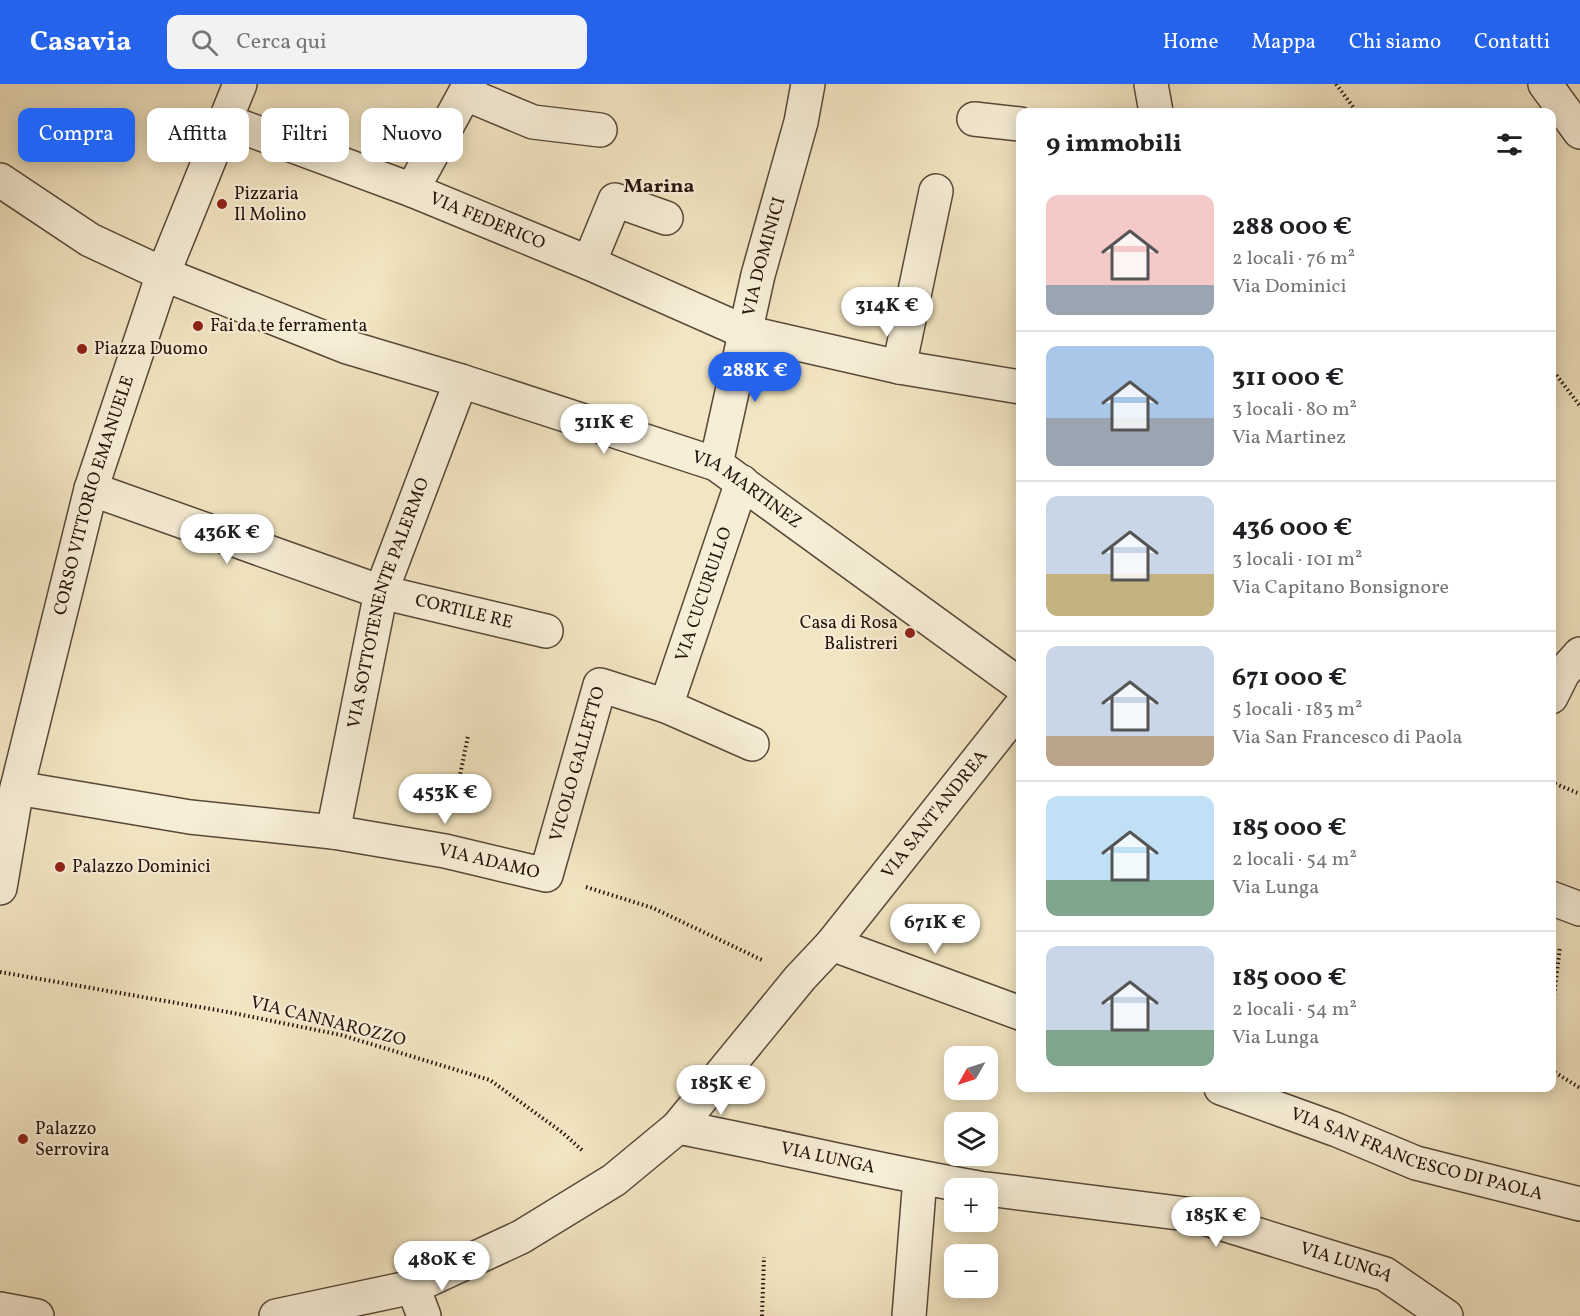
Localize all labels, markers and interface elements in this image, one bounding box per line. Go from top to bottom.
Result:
search box [167,15,587,69]
text: Casavia [30,23,131,62]
icon: search [188,26,221,59]
text: Cerca qui [236,27,327,58]
text: Home [1163,28,1218,57]
text: Mappa [1251,28,1316,57]
text: Chi siamo [1349,28,1441,57]
text: Contatti [1474,28,1550,57]
chip: Compra [18,108,135,162]
chip: Affitta [147,108,249,162]
chip: Filtri [261,108,349,162]
chip: Nuovo [361,108,463,162]
text: 9 immobili [1046,126,1182,162]
icon: filters [1493,128,1526,161]
district label: Marina [624,173,695,201]
place label: Pizzaria Il Molino [234,182,306,228]
street label: VIA FEDERICO [426,186,549,256]
street label: VIA DOMINICI [737,194,792,319]
marker: Pizzaria Il Molino [215,197,229,211]
text: 288 000 € [1232,209,1352,245]
icon: home [1094,219,1166,291]
text: 2 locali · 76 m² [1232,245,1355,273]
text: Via Dominici [1232,273,1347,301]
pin: 314K € [838,287,936,338]
text: 314K € [855,292,919,320]
place label: Fai da te ferramenta [210,314,367,339]
marker: Fai da te ferramenta [191,319,205,333]
place label: Piazza Duomo [94,337,208,362]
marker: Piazza Duomo [75,342,89,356]
pin: 288K € [706,352,804,403]
text: 288K € [722,357,788,385]
text: 311 000 € [1232,360,1344,396]
icon: home [1094,370,1166,442]
street label: CORSO VITTORIO EMANUELE [48,372,141,618]
text: 3 locali · 80 m² [1232,396,1357,424]
pin: 311K € [555,404,653,455]
text: 311K € [574,409,634,437]
text: Via Martinez [1232,424,1346,452]
street label: VIA MARTINEZ [689,445,807,535]
street label: VIA SOTTOTENENTE PALERMO [342,474,436,731]
text: 436 000 € [1232,510,1353,546]
pin: 436K € [178,514,276,565]
text: 436K € [194,519,260,547]
icon: home [1094,520,1166,592]
street label: VIA CUCURULLO [669,524,738,665]
text: 3 locali · 101 m² [1232,546,1362,574]
text: Via Capitano Bonsignore [1232,574,1449,602]
street label: CORTILE RE [413,588,516,635]
place label: Casa di Rosa Balistreri [800,611,898,657]
marker: Casa di Rosa Balistreri [903,626,917,640]
text: 671 000 € [1232,660,1347,696]
icon: home [1094,670,1166,742]
street label: VICOLO GALLETTO [544,684,611,844]
text: 5 locali · 183 m² [1232,696,1362,724]
text: Via San Francesco di Paola [1232,724,1462,752]
street label: VIA SANT'ANDREA [876,744,994,884]
pin: 453K € [396,774,494,825]
text: 453K € [413,779,477,807]
text: 185 000 € [1232,810,1347,846]
icon: home [1094,820,1166,892]
street label: VIA ADAMO [437,838,542,886]
text: 2 locali · 54 m² [1232,846,1357,874]
place label: Palazzo Dominici [72,855,211,880]
marker: Palazzo Dominici [53,860,67,874]
text: Via Lunga [1232,874,1319,902]
pin: 671K € [886,904,984,955]
text: 671K € [904,909,966,937]
text: 185 000 € [1232,960,1347,996]
icon: home [1094,970,1166,1042]
street label: VIA CANNAROZZO [248,991,408,1053]
text: 2 locali · 54 m² [1232,996,1357,1024]
text: Via Lunga [1232,1024,1319,1052]
north arrow [944,1046,998,1100]
map controls [944,1046,998,1298]
pin: 185K € [672,1065,770,1116]
text: 185K € [690,1070,752,1098]
street label: VIA SAN FRANCESCO DI PAOLA [1287,1102,1546,1207]
button: layers [944,1112,998,1166]
place label: Palazzo Serrovira [35,1117,109,1163]
marker: Palazzo Serrovira [16,1132,30,1146]
street label: VIA LUNGA [778,1136,878,1180]
button: + [944,1178,998,1232]
pin: 185K € [1167,1197,1265,1248]
text: 185K € [1185,1202,1247,1230]
street label: VIA LUNGA [1297,1236,1398,1289]
pin: 480K € [393,1241,491,1292]
button: − [944,1244,998,1298]
text: 480K € [408,1246,476,1274]

